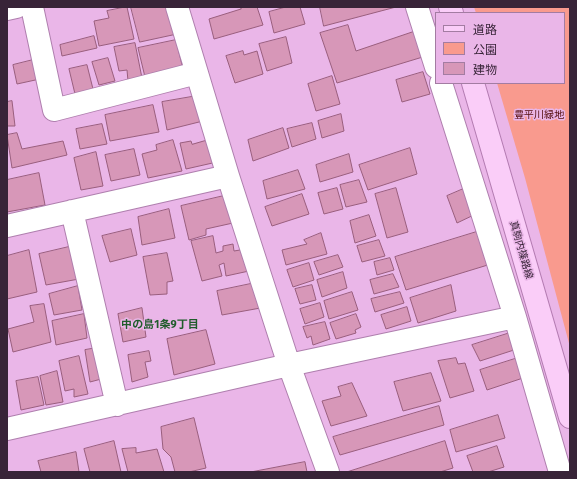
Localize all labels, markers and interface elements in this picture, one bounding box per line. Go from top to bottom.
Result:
legend [435,12,565,84]
text: 道路 [473,23,497,37]
text: 公園 [473,43,497,57]
text: 建物 [473,63,497,77]
park label: 豊平川緑地 [514,109,564,121]
street label: 真駒内篠路線 [507,220,535,280]
district label: 中の島1条9丁目 [121,318,199,332]

